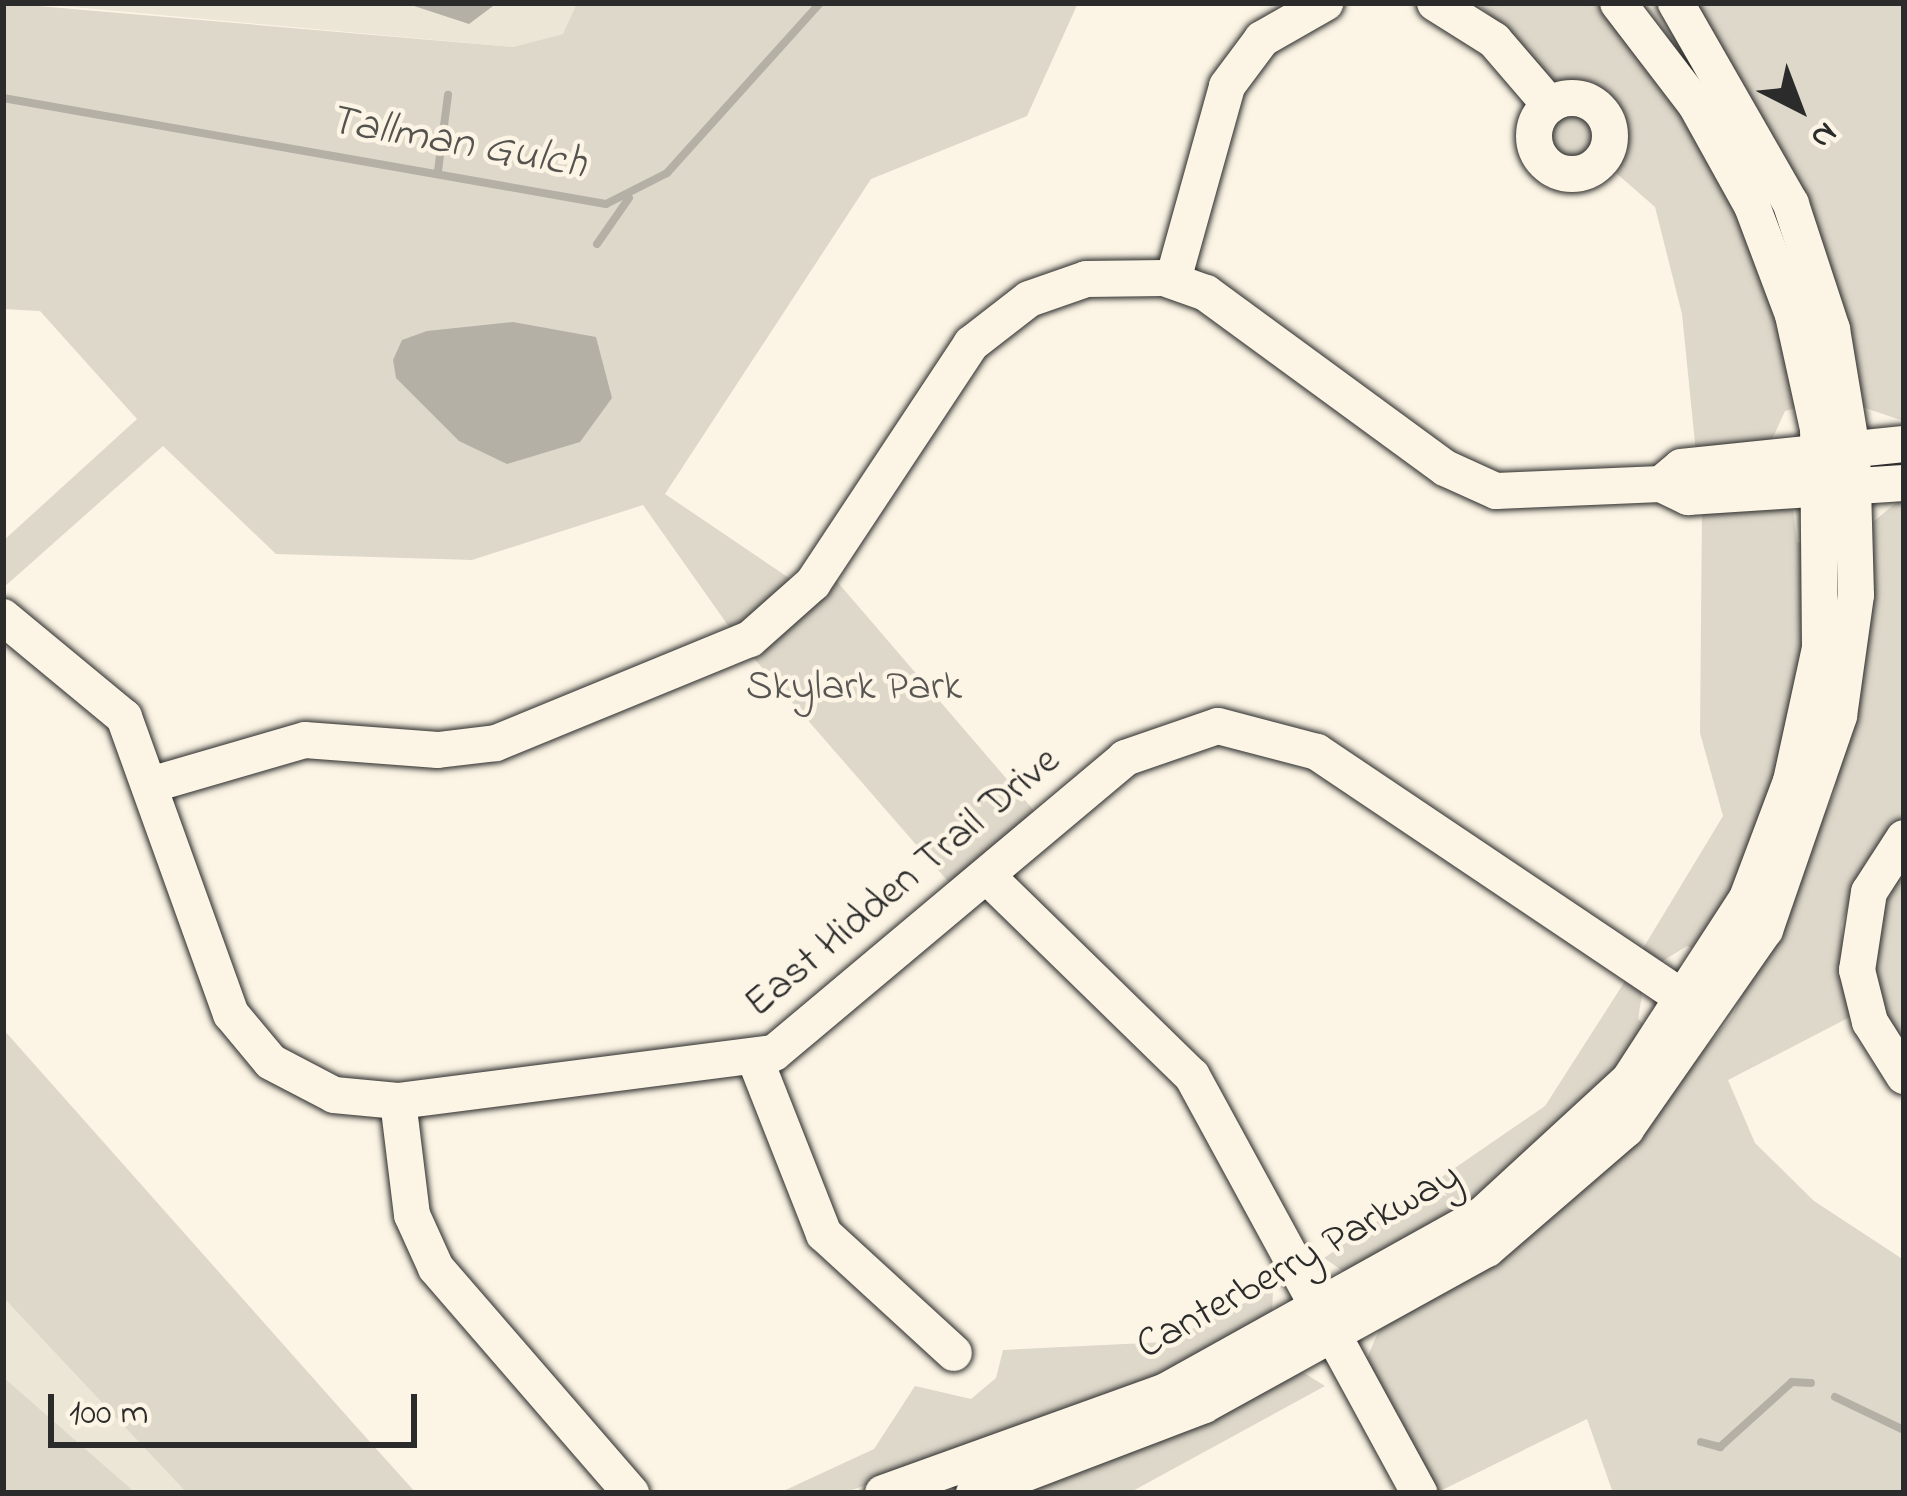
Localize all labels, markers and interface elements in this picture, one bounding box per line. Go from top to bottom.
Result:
north arrow [1739,48,1859,168]
water label: Tallman Gulch [324,95,590,193]
text: N [1799,109,1847,160]
park label: Skylark Park [746,663,962,713]
street label: East Hidden Trail Drive [735,736,1071,1030]
street label: Canterberry Parkway [1128,1152,1470,1372]
scale bar [54,1370,423,1444]
text: 100 m [69,1388,149,1441]

